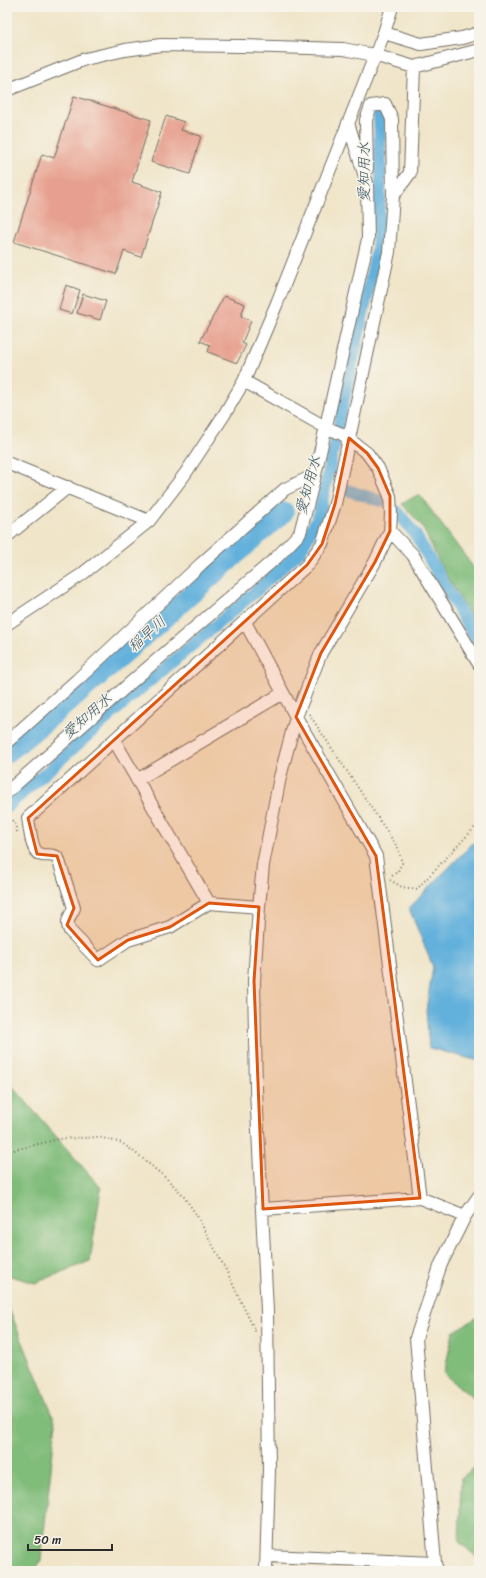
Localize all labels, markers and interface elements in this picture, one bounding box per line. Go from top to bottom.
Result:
water label: 愛知用水 [351,142,377,202]
water label: 愛知用水 [288,453,328,517]
water label: 稲早川 [122,609,172,659]
water label: 愛知用水 [56,687,118,745]
scale bar [28,1526,112,1552]
text: 50 m [34,1529,61,1551]

